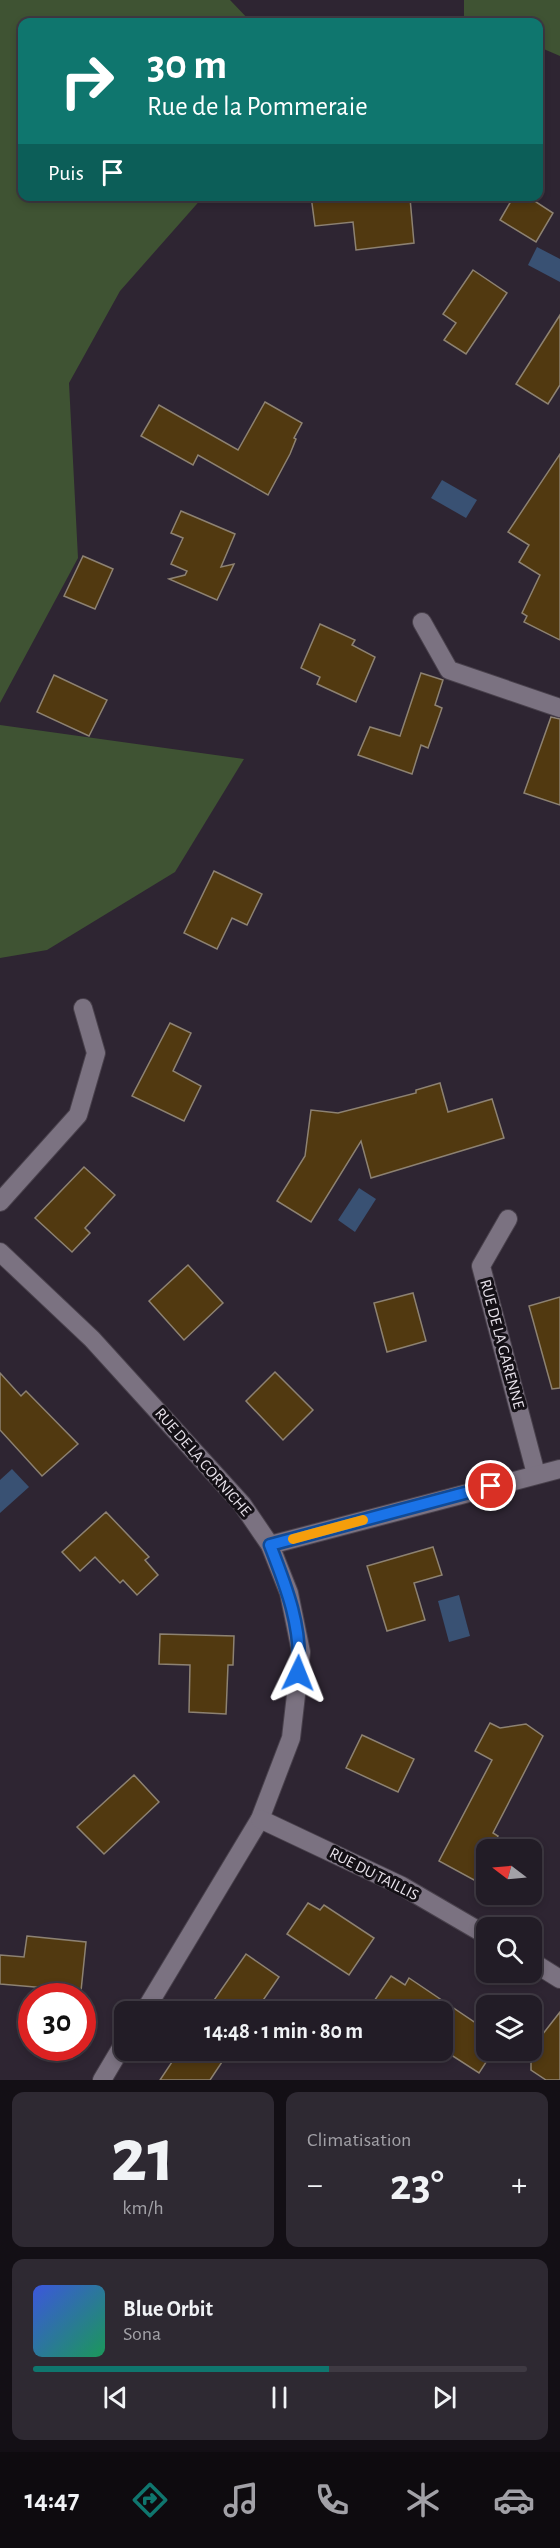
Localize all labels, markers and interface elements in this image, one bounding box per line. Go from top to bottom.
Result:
icon: right [48,42,126,120]
text: 30 m [147,44,227,86]
text: Rue de la Pommeraie [147,93,368,120]
icon: arrive [96,156,129,189]
text: Puis [48,162,84,184]
street label: RUE DE LA GARENNE [477,1278,527,1411]
street label: RUE DE LA CORNICHE [152,1405,254,1519]
pin [465,1460,516,1511]
icon: arrive [474,1469,507,1502]
position arrow [266,1641,330,1705]
north arrow [476,1839,542,1905]
map controls [476,1839,542,2061]
street label: RUE DU TAILLIS [327,1845,421,1903]
button: search [476,1917,542,1983]
speed limit sign: 30 [18,1983,96,2061]
button: layers [476,1995,542,2061]
text: 14:48 · 1 min · 80 m [204,2020,363,2042]
text: 21 [111,2118,175,2196]
text: Climatisation [307,2130,411,2150]
text: 23° [390,2163,444,2208]
text: − [307,2169,323,2202]
text: + [511,2169,527,2202]
text: km/h [122,2198,164,2218]
text: Blue Orbit [123,2298,213,2320]
text: Sona [123,2324,161,2344]
icon: previous [99,2381,132,2414]
icon: pause [263,2381,296,2414]
icon: next [428,2381,461,2414]
icon: directions [129,2479,171,2521]
icon: music [220,2479,262,2521]
icon: phone [311,2479,353,2521]
icon: climate [402,2479,444,2521]
icon: car [493,2479,535,2521]
text: 14:47 [25,2486,79,2513]

